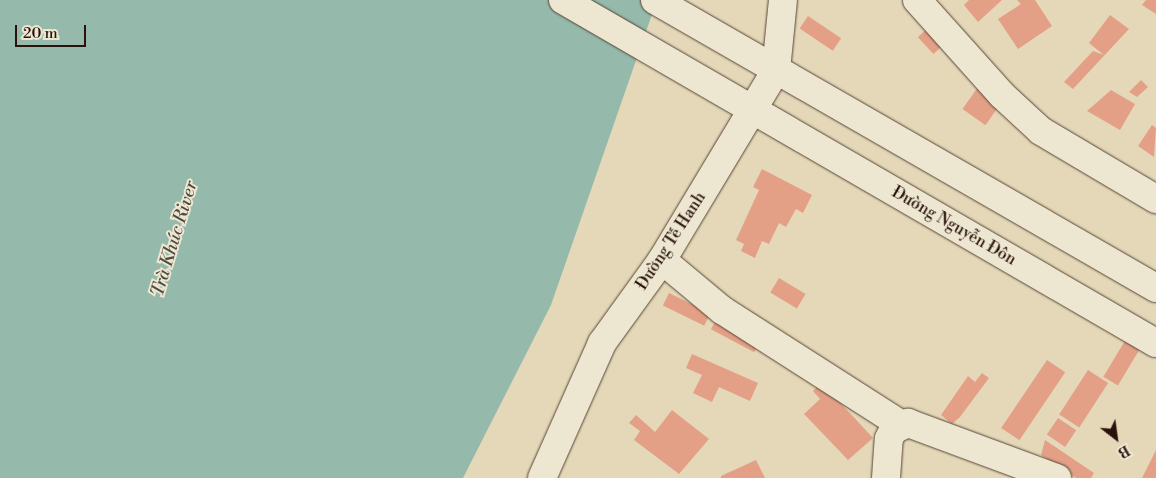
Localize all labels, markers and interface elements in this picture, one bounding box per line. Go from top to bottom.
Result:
scale bar [18,15,89,47]
text: 20 m [23,24,58,43]
water label: Trà Khúc River [147,178,203,300]
street label: Đường Nguyễn Đôn [888,183,1020,269]
street label: Đường Tế Hanh [632,188,710,294]
north arrow [1091,413,1141,463]
text: B [1114,441,1133,461]

